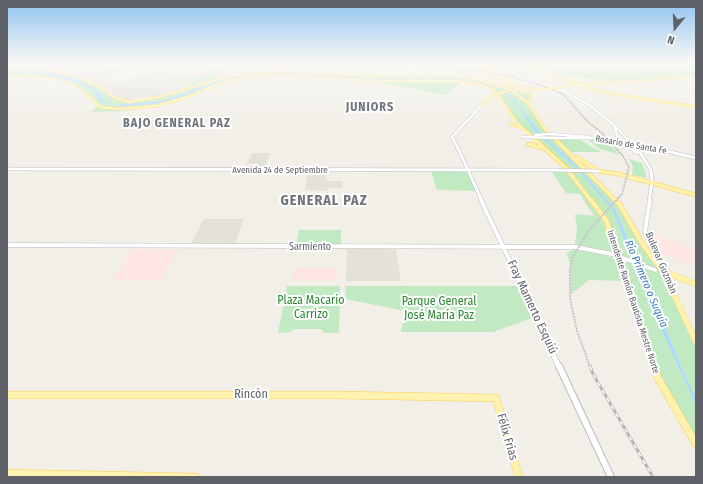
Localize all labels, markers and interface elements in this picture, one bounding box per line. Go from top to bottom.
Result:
north arrow [655,8,695,48]
text: N [666,33,676,47]
district label: JUNIORS [346,101,394,115]
district label: BAJO GENERAL PAZ [123,117,231,131]
street label: Rosario de Santa Fe [594,133,668,157]
street label: Avenida 24 de Septiembre [232,165,328,175]
district label: GENERAL PAZ [280,193,368,209]
street label: Intendente Ramón Bautista Mestre Norte [605,229,661,375]
street label: Bulevar Guzmán [643,230,679,296]
water label: Río Primero o Suquía [622,238,670,330]
street label: Sarmiento [289,241,331,253]
street label: Fray Mamerto Esquiú [504,258,560,356]
park label: Plaza Macario Carrizo [277,294,345,322]
park label: Parque General José María Paz [402,295,476,323]
street label: Rincón [234,388,268,402]
street label: Félix Frías [493,412,521,462]

